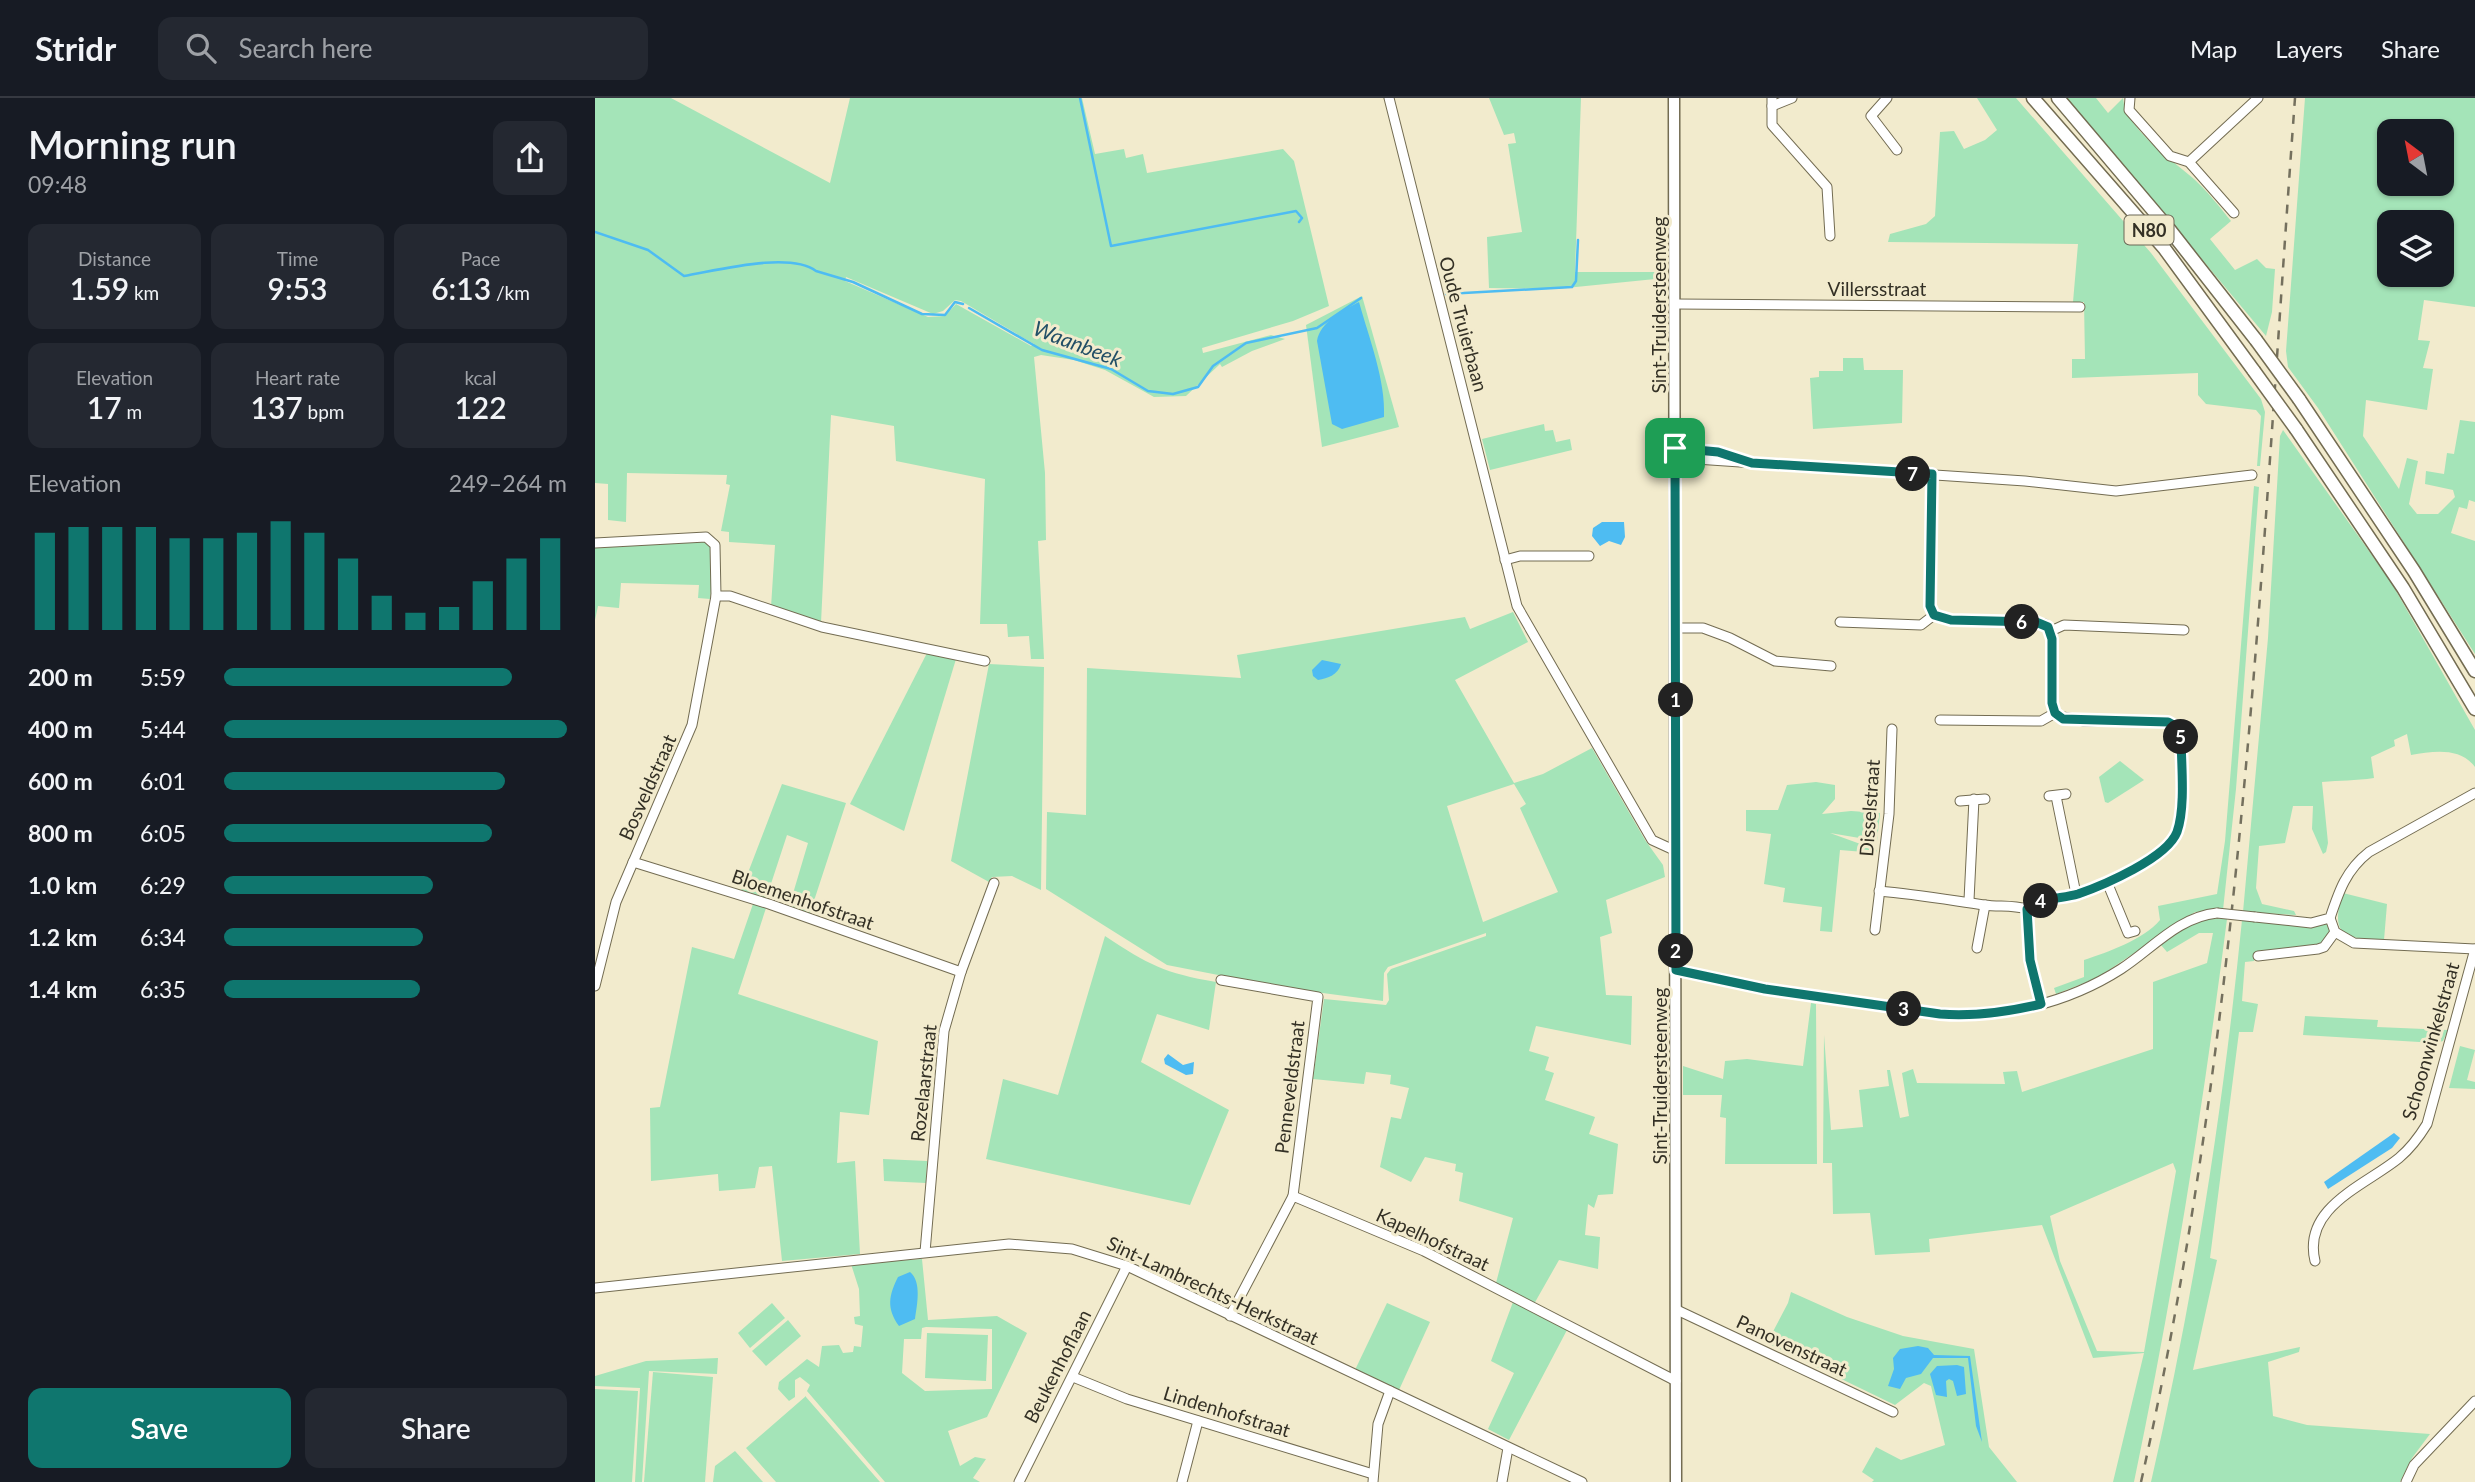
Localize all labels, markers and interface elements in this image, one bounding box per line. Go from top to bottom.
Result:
search box [158,17,648,80]
text: Stridr [35,28,116,68]
icon: search [182,29,220,67]
text: Search here [238,32,372,64]
text: Map [2190,34,2237,63]
text: Layers [2275,34,2343,63]
text: Share [2381,34,2440,63]
north arrow [2377,119,2453,196]
map controls [2377,119,2454,287]
text: Morning run [28,121,237,167]
button: share [493,121,567,195]
text: 09:48 [28,170,87,198]
button: layers [2377,210,2454,287]
street label: Sint-Truidersteenweg [1647,216,1670,394]
road number: N80 [2125,216,2173,244]
text: Distance [78,247,151,270]
text: Time [277,247,318,270]
text: Pace [461,247,500,270]
street label: Oude Truierbaan [1435,254,1493,394]
text: 1.59 [70,270,129,306]
text: 9:53 [268,270,327,306]
text: 6:13 [431,270,491,306]
street label: Villersstraat [1828,277,1927,300]
text: km [129,281,159,304]
text: /km [491,281,530,304]
water label: Waanbeek [1030,315,1127,372]
text: Elevation [76,366,153,389]
text: Heart rate [255,366,340,389]
text: kcal [464,366,497,389]
text: 17 [87,389,122,425]
text: 137 [251,389,303,425]
text: 122 [454,389,507,425]
text: m [122,400,142,423]
text: bpm [303,400,344,423]
pin [1645,418,1705,478]
icon: arrive [1656,429,1694,467]
pin: 7 [1895,456,1931,492]
text: 7 [1907,462,1918,485]
text: Elevation [28,469,121,497]
text: 249–264 m [449,469,567,497]
pin: 6 [2005,604,2039,640]
text: 6 [2016,610,2027,633]
text: 200 m [28,663,93,691]
text: 5:59 [140,663,186,691]
pin: 1 [1659,682,1693,718]
text: 1 [1670,688,1681,711]
text: 400 m [28,715,93,743]
text: 5:44 [140,715,186,743]
pin: 5 [2163,720,2199,754]
text: 5 [2175,725,2186,748]
street label: Bosveldstraat [613,731,681,843]
street label: Disselstraat [1854,759,1884,857]
text: 600 m [28,767,93,795]
text: 6:01 [140,767,186,795]
text: 800 m [28,819,93,847]
text: 6:05 [140,819,186,847]
street label: Bloemenhofstraat [729,864,877,934]
text: 1.0 km [28,871,97,899]
text: 6:29 [140,871,186,899]
pin: 4 [2023,884,2059,918]
text: 4 [2035,889,2046,912]
text: 1.2 km [28,923,97,951]
text: 6:34 [140,923,186,951]
pin: 2 [1659,934,1693,968]
text: 2 [1670,939,1681,962]
street label: Schoonwinkelstraat [2396,959,2464,1123]
text: 1.4 km [28,975,97,1003]
text: 6:35 [140,975,186,1003]
street label: Sint-Truidersteenweg [1648,987,1671,1165]
pin: 3 [1887,992,1921,1026]
text: 3 [1898,997,1909,1020]
street label: Penneveldstraat [1269,1019,1309,1155]
street label: Rozelaarstraat [905,1023,941,1143]
street label: Kapelhofstraat [1373,1203,1493,1275]
street label: Sint-Lambrechts-Herkstraat [1103,1231,1323,1349]
street label: Beukenhoflaan [1019,1305,1095,1427]
street label: Panovenstraat [1733,1309,1851,1381]
street label: Lindenhofstraat [1161,1381,1293,1441]
button: Save [28,1388,291,1468]
button: Share [305,1388,567,1468]

